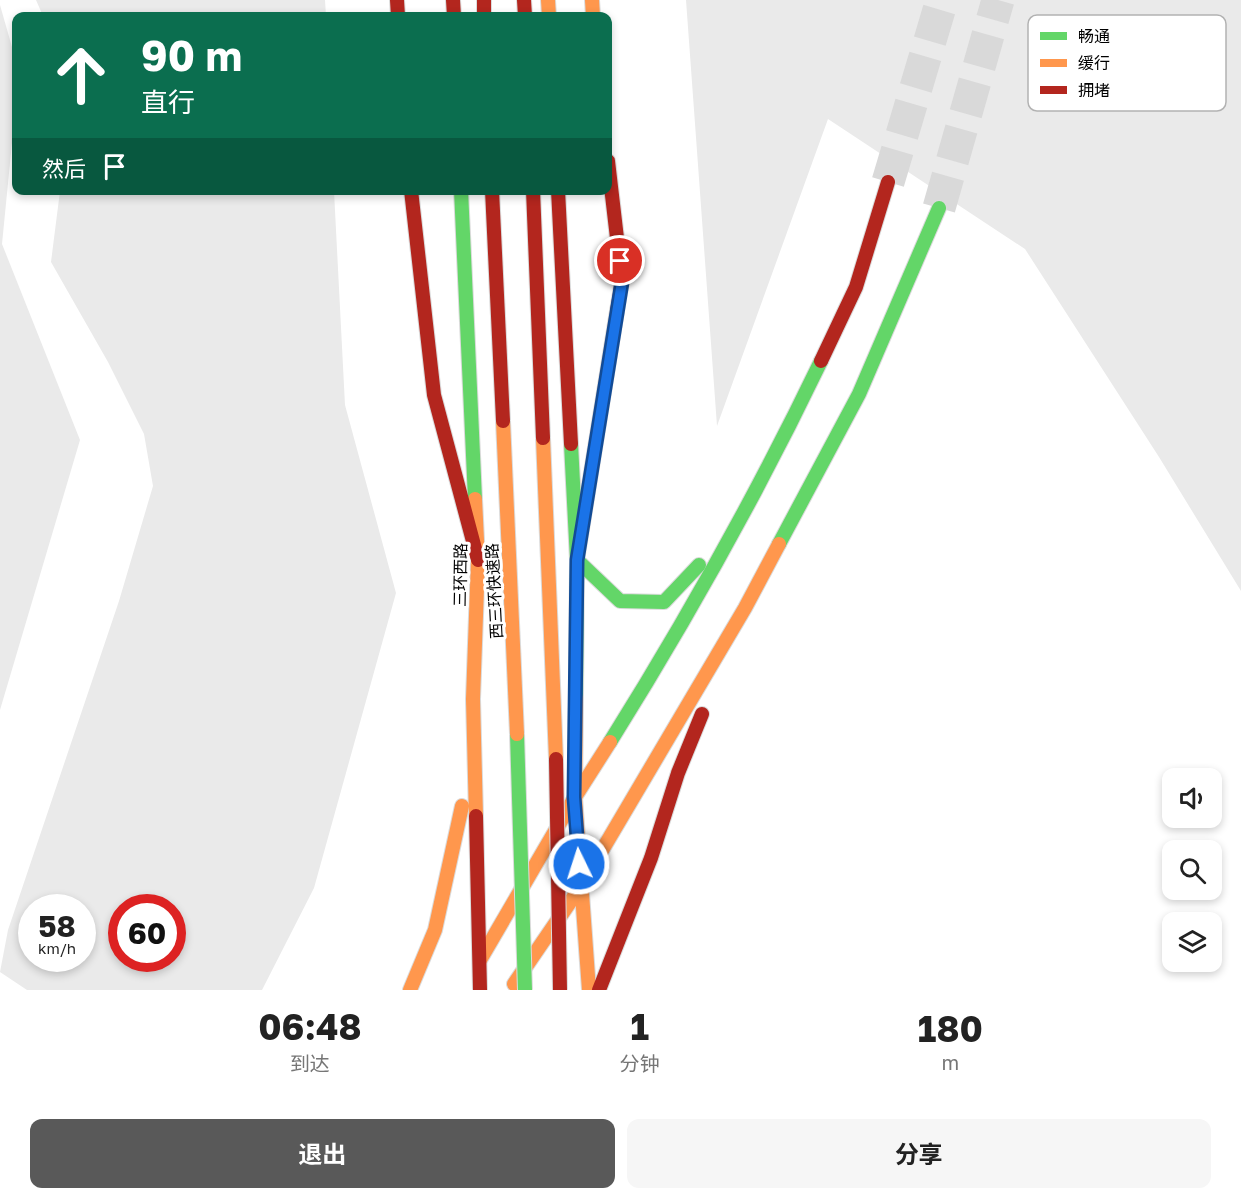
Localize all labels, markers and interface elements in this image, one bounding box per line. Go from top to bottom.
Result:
legend [1028,15,1226,111]
text: 畅通 [1078,26,1110,46]
text: 90 m [141,30,242,80]
icon: ahead [42,36,120,114]
text: 缓行 [1078,53,1110,73]
text: 拥堵 [1078,80,1110,100]
text: 直行 [141,86,195,118]
icon: arrive [98,150,131,183]
text: 然后 [42,155,86,182]
pin [594,235,645,286]
icon: arrive [603,244,636,277]
street label: 三环西路 [449,543,471,607]
street label: 西三环快速路 [482,543,506,639]
map controls [1162,768,1222,972]
button: sound [1162,768,1222,828]
position arrow [547,832,611,896]
button: search [1162,840,1222,900]
speed limit sign: 60 [108,894,186,972]
text: 58 [38,908,76,944]
button: layers [1162,912,1222,972]
text: km/h [38,939,76,957]
text: 06:48 [258,1005,362,1048]
text: 1 [630,1005,649,1048]
text: 180 [918,1007,983,1050]
text: m [941,1050,959,1074]
text: 到达 [290,1051,330,1075]
text: 分钟 [620,1051,660,1075]
button: 退出 [30,1119,615,1188]
button: 分享 [627,1119,1211,1188]

